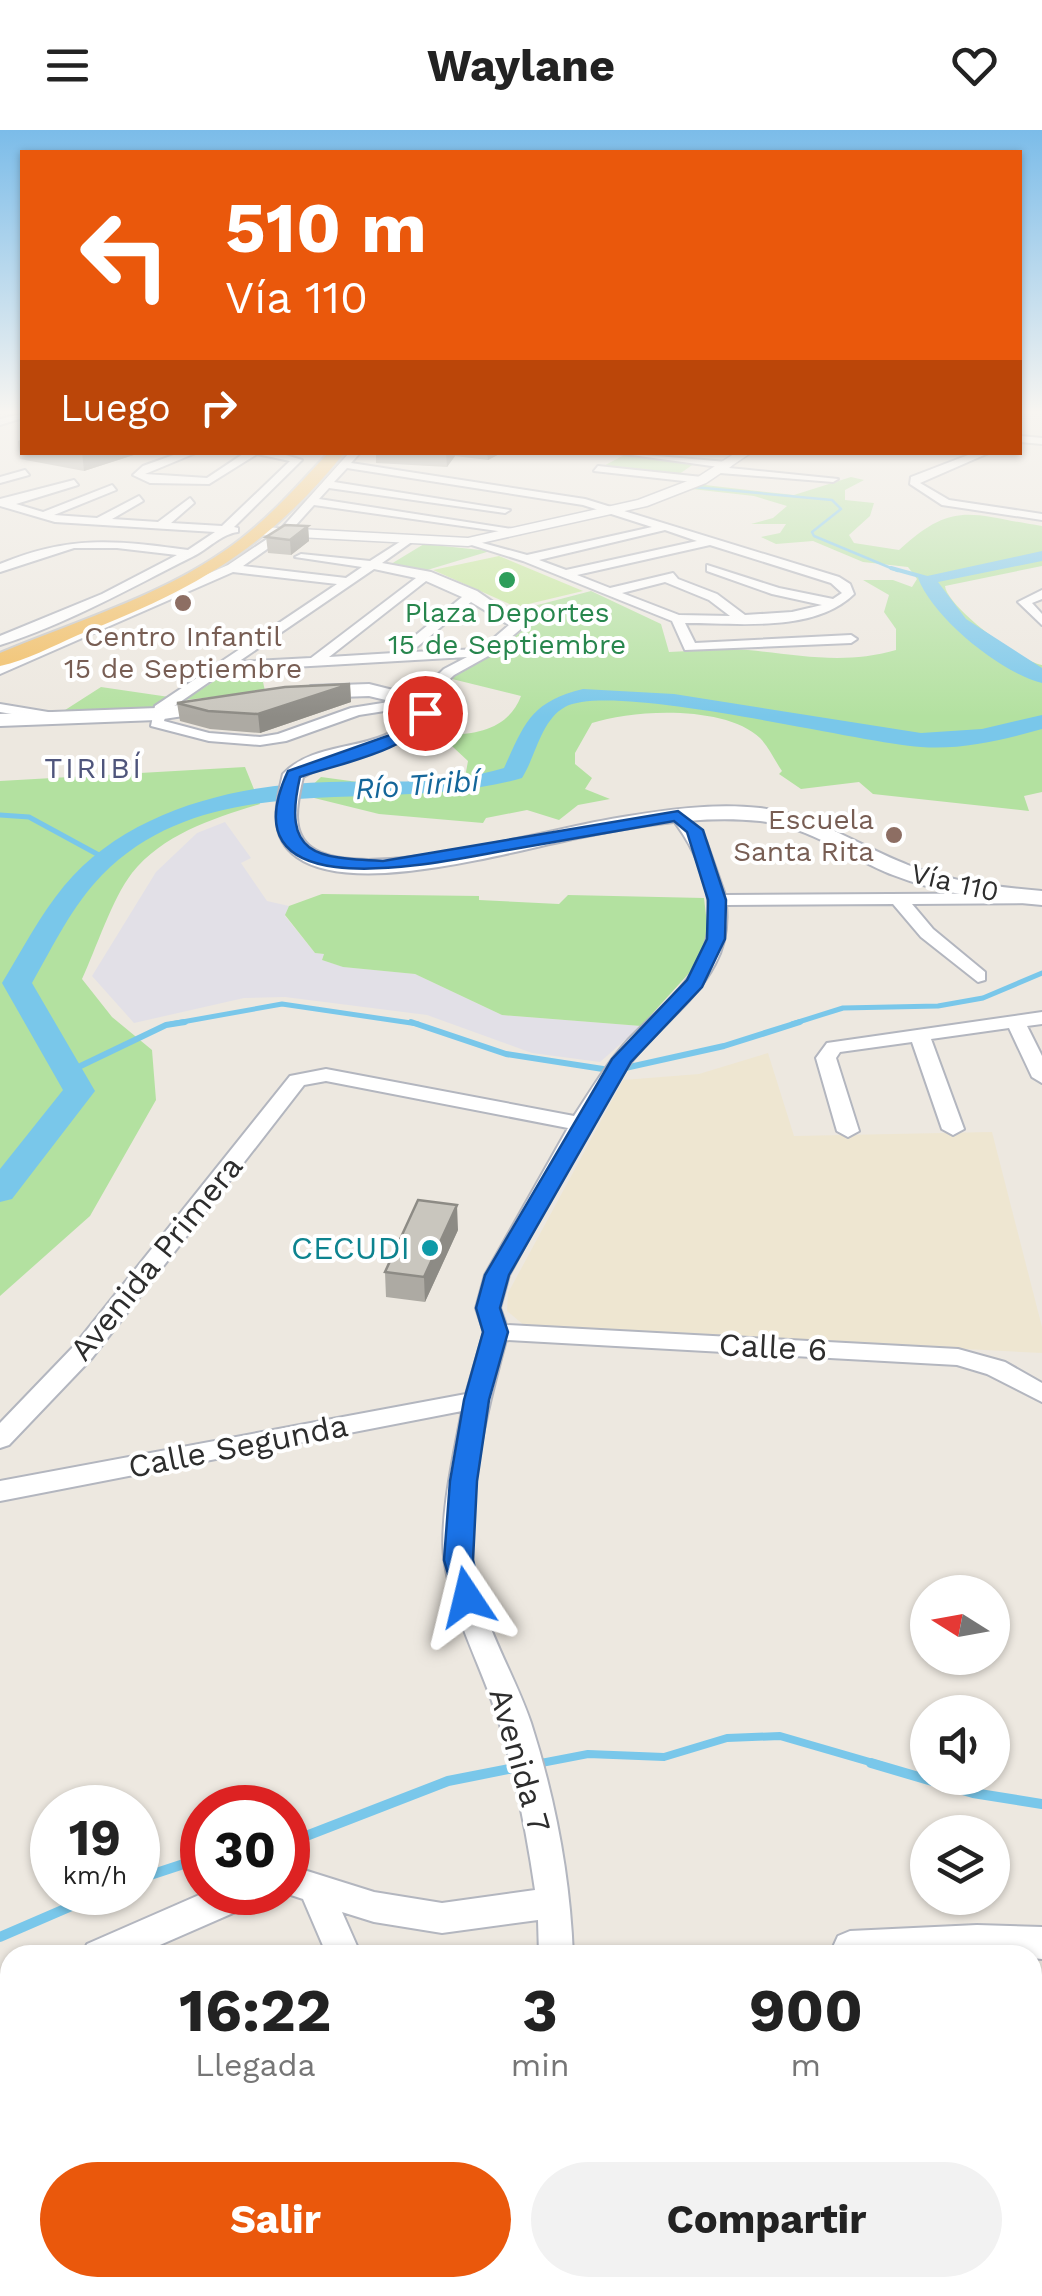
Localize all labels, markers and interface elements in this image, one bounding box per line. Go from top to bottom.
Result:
icon: menu [40,38,95,93]
icon: heart [947,38,1002,93]
text: Waylane [427,39,615,92]
text: 510 m [225,187,427,269]
icon: left [60,190,190,320]
text: Vía 110 [225,271,368,324]
icon: right [191,380,246,435]
text: Luego [60,386,171,430]
marker: Plaza Deportes 15 de Septiembre [496,569,518,591]
marker: Centro Infantil 15 de Septiembre [172,592,194,614]
place label: Plaza Deportes 15 de Septiembre [388,596,626,661]
place label: Centro Infantil 15 de Septiembre [64,620,302,685]
pin [383,671,468,756]
icon: arrive [398,686,453,741]
district label: TIRIBÍ [44,750,144,785]
water label: Río Tiribí [354,762,484,806]
place label: Escuela Santa Rita [733,803,874,868]
marker: Escuela Santa Rita [883,824,905,846]
street label: Vía 110 [908,856,1002,909]
street label: Avenida Primera [62,1148,250,1368]
place label: CECUDI [291,1229,410,1267]
marker: CECUDI [419,1237,441,1259]
street label: Calle 6 [718,1325,828,1369]
street label: Calle Segunda [125,1406,351,1486]
position arrow [415,1545,519,1649]
north arrow [910,1575,1010,1675]
map controls [910,1575,1010,1915]
street label: Avenida 7 [481,1683,559,1837]
button: sound [910,1695,1010,1795]
speed limit sign: 30 [180,1785,310,1915]
text: 19 [69,1808,121,1867]
button: layers [910,1815,1010,1915]
text: km/h [63,1861,127,1890]
text: 16:22 [179,1975,332,2046]
text: 3 [522,1975,558,2046]
text: 900 [749,1975,863,2046]
text: Llegada [195,2046,316,2084]
text: min [511,2046,570,2084]
text: m [791,2046,821,2084]
button: Salir [40,2162,511,2277]
button: Compartir [531,2162,1002,2277]

